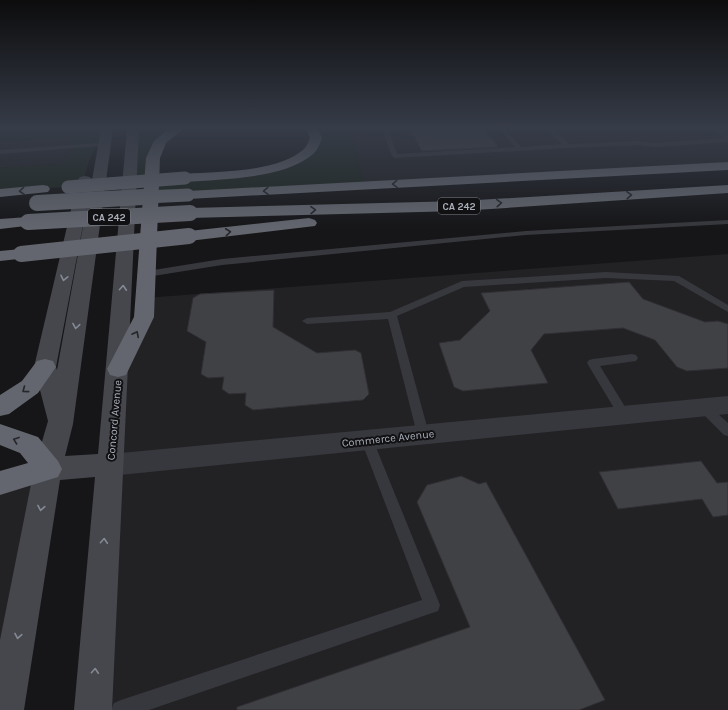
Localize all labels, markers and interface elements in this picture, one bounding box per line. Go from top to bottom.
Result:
one-way arrow [392,179,398,188]
one-way arrow [19,186,25,195]
one-way arrow [263,186,269,195]
one-way arrow [626,191,632,200]
road number: CA 242 [438,198,480,214]
one-way arrow [496,199,502,208]
one-way arrow [310,206,316,214]
road number: CA 242 [88,209,130,225]
one-way arrow [225,228,231,237]
one-way arrow [61,275,69,281]
one-way arrow [119,285,128,291]
one-way arrow [72,323,81,329]
one-way arrow [131,331,139,338]
street label: Concord Avenue [105,379,125,461]
one-way arrow [22,385,29,392]
street label: Commerce Avenue [341,427,435,450]
one-way arrow [13,437,20,445]
one-way arrow [38,505,46,511]
one-way arrow [100,538,109,544]
one-way arrow [15,633,23,639]
one-way arrow [91,668,100,674]

